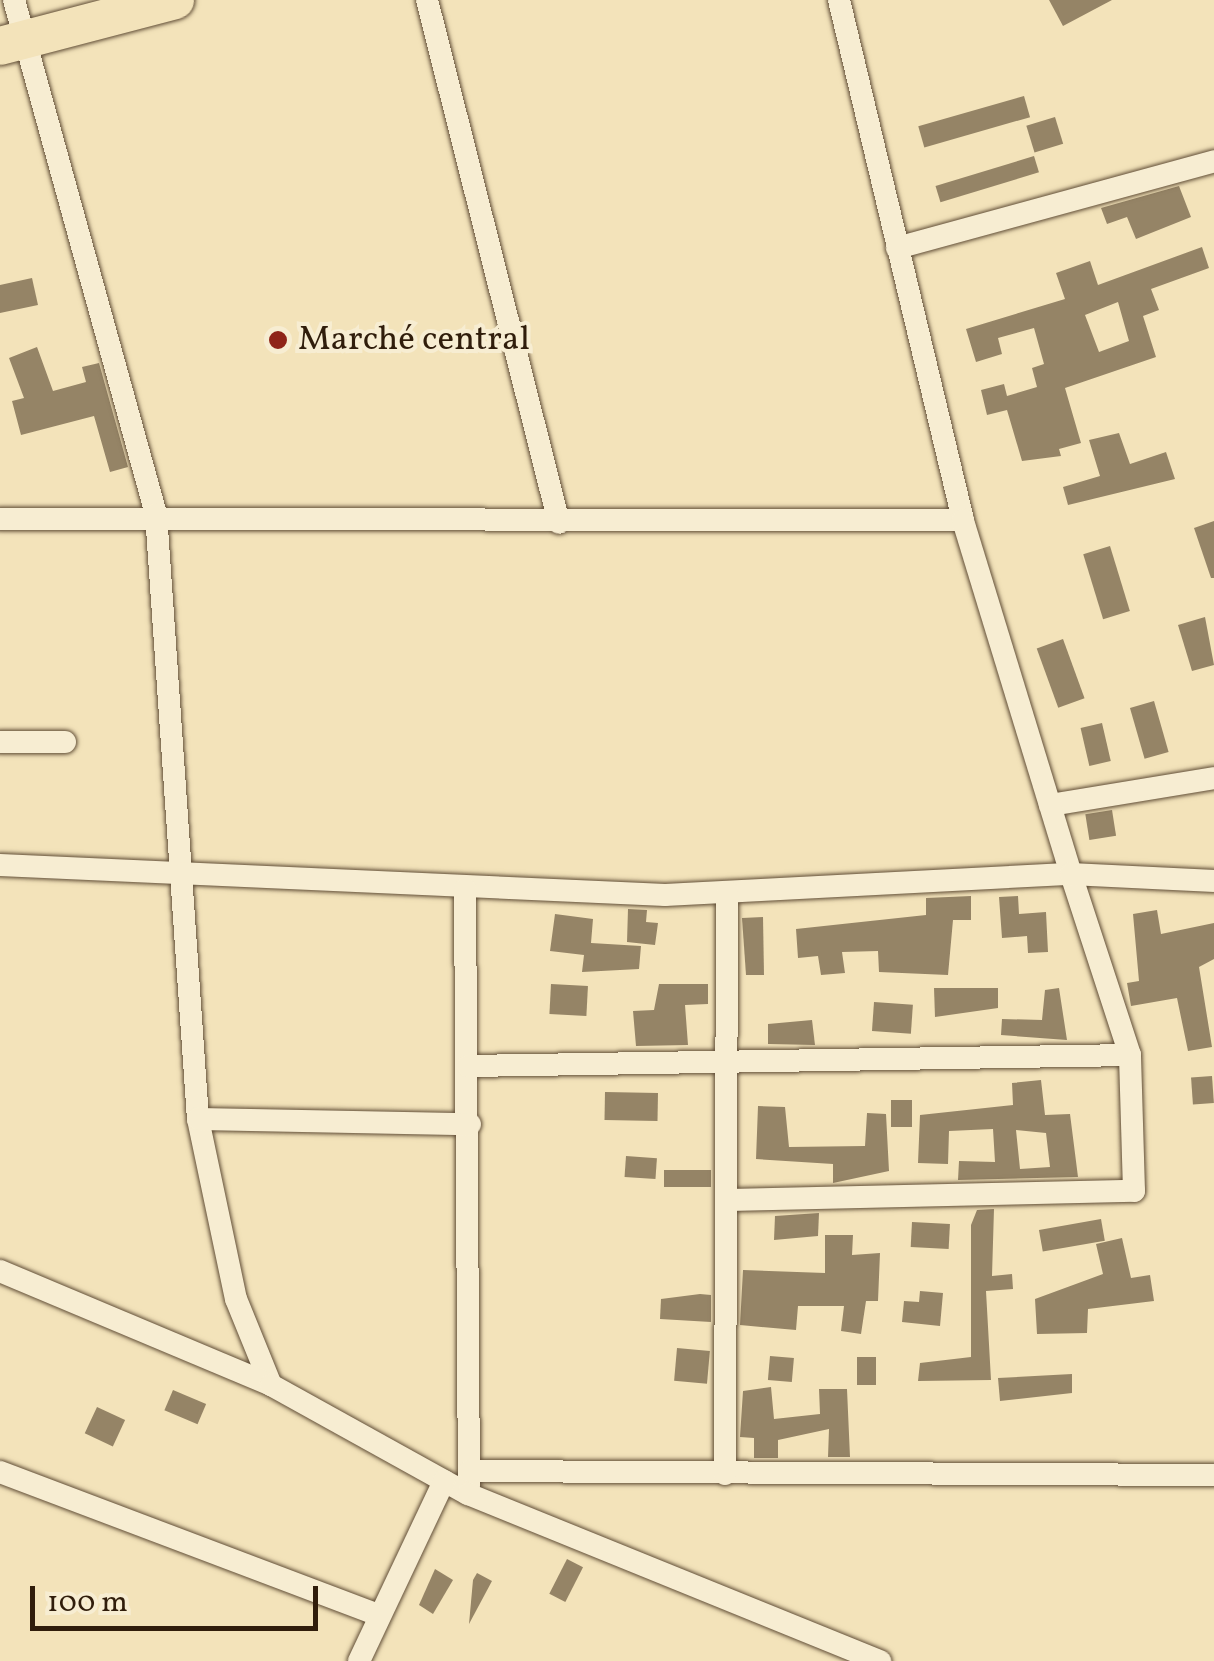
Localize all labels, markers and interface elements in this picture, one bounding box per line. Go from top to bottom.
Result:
place label: Marché central [298,319,530,361]
marker: Marché central [267,329,289,351]
scale bar [35,1566,322,1628]
text: 100 m [47,1582,128,1624]

